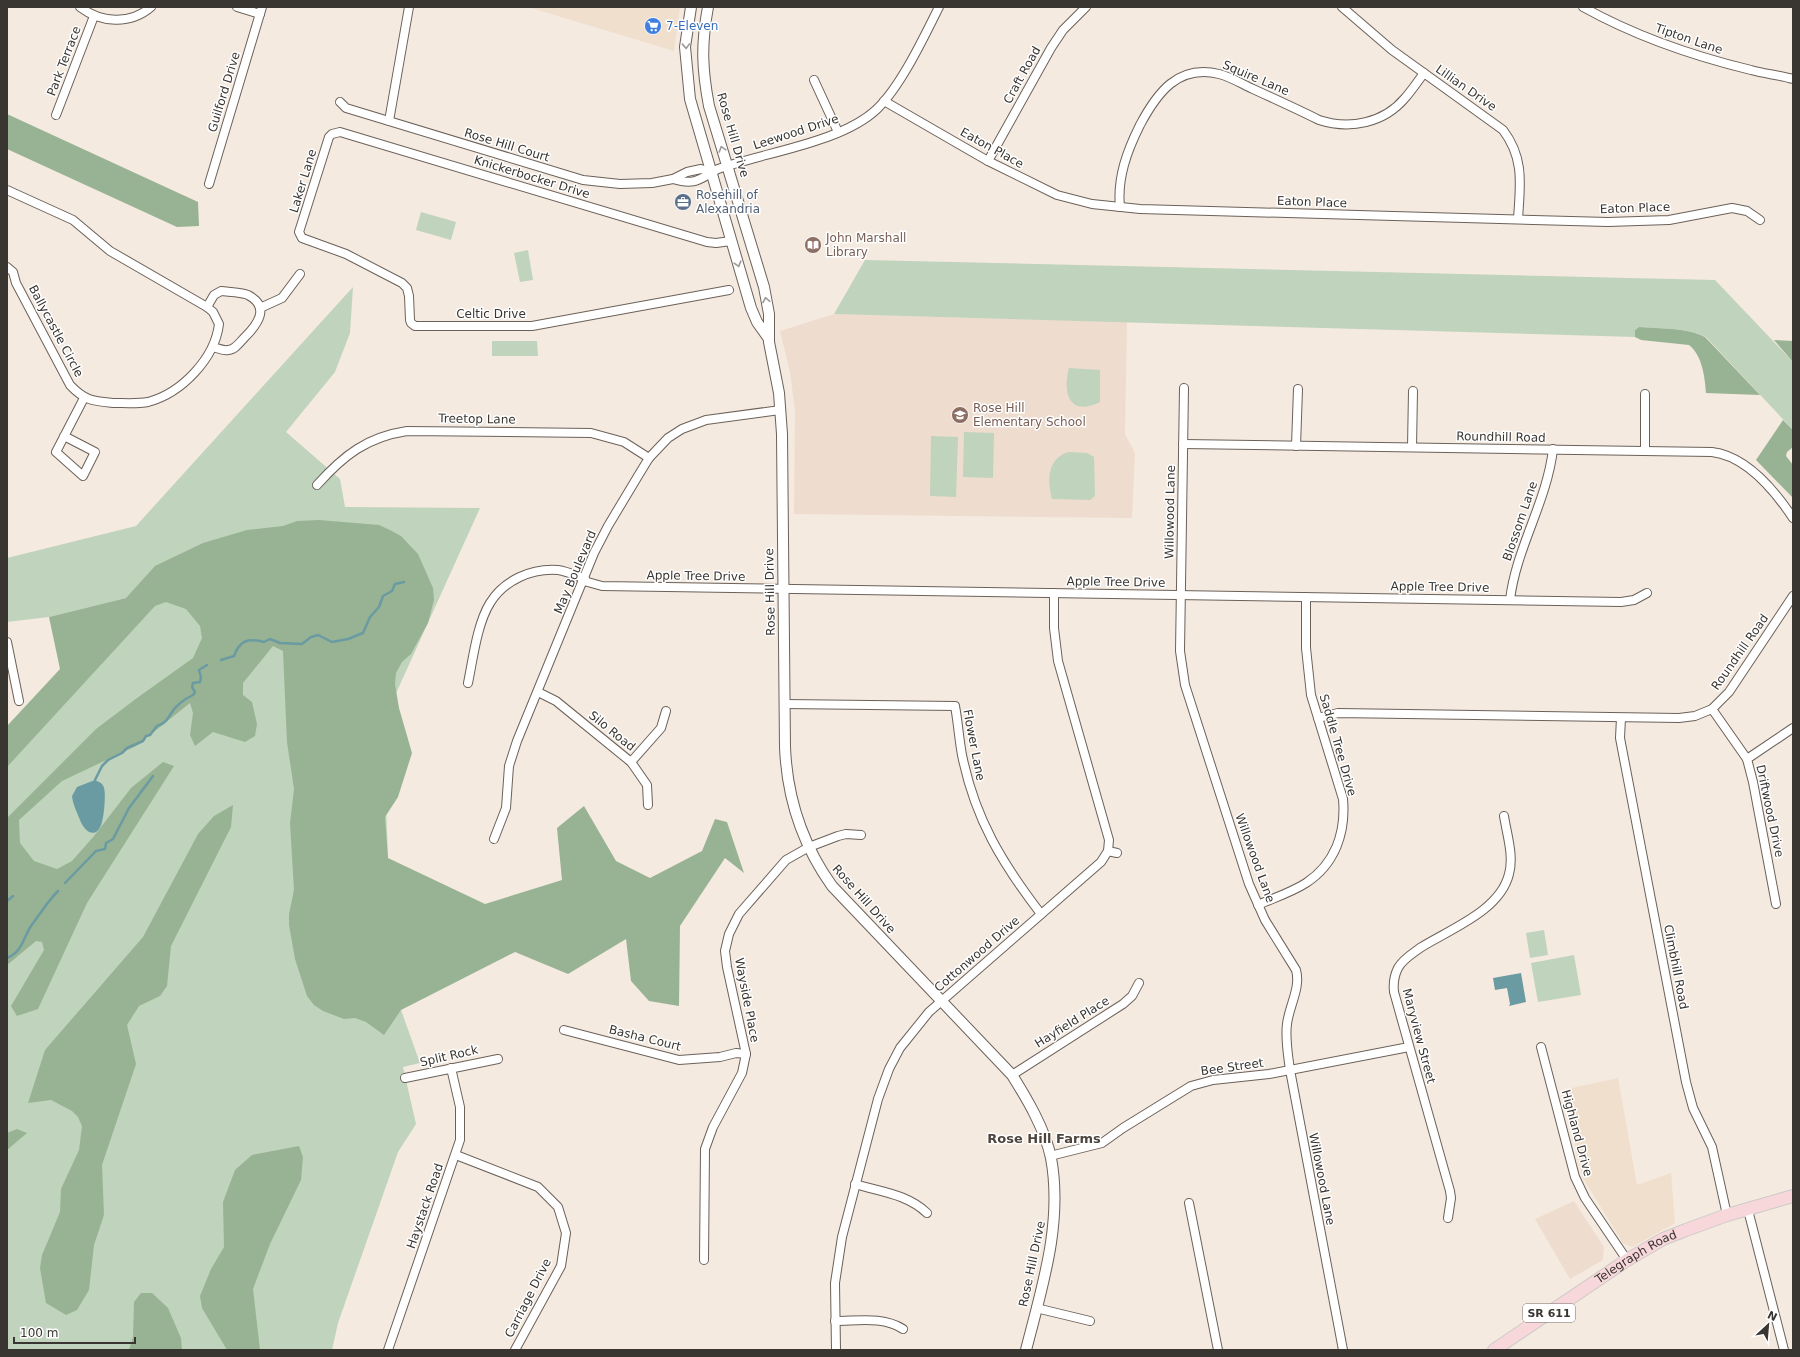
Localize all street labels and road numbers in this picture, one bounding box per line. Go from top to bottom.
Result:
street label: Tipton Lane [1652,21,1725,57]
street label: Park Terrace [44,24,84,98]
street label: Craft Road [1001,44,1043,106]
street label: Guilford Drive [205,50,243,134]
street label: Squire Lane [1221,58,1291,98]
street label: Lillian Drive [1433,62,1499,114]
street label: Rose Hill Drive [714,91,752,179]
street label: Leewood Drive [751,112,841,152]
street label: Rose Hill Court [463,125,552,165]
street label: Eaton Place [958,125,1026,171]
street label: Laker Lane [287,148,319,214]
street label: Knickerbocker Drive [472,153,592,201]
street label: Eaton Place [1277,194,1347,210]
street label: Eaton Place [1600,200,1670,216]
street label: Ballycastle Circle [26,282,86,380]
street label: Celtic Drive [456,307,526,321]
street label: Treetop Lane [437,411,516,427]
street label: Roundhill Road [1456,429,1546,445]
street label: Willowood Lane [1162,465,1178,559]
street label: Blossom Lane [1500,479,1540,563]
street label: May Boulevard [551,528,599,616]
street label: Rose Hill Drive [762,548,778,636]
street label: Apple Tree Drive [646,568,746,584]
street label: Apple Tree Drive [1066,574,1166,590]
street label: Apple Tree Drive [1390,579,1490,595]
street label: Roundhill Road [1709,611,1771,693]
street label: Saddle Tree Drive [1317,692,1359,798]
street label: Silo Road [586,708,638,754]
street label: Flower Lane [960,708,988,782]
street label: Driftwood Drive [1753,763,1787,859]
street label: Willowood Lane [1232,811,1278,905]
street label: Rose Hill Drive [830,862,898,936]
street label: Cottonwood Drive [932,913,1022,995]
street label: Climbhill Road [1661,924,1691,1010]
street label: Wayside Place [732,957,762,1043]
street label: Maryview Street [1400,987,1438,1085]
street label: Hayfield Place [1032,994,1112,1050]
street label: Basha Court [608,1022,683,1054]
street label: Split Rock [419,1043,479,1069]
street label: Bee Street [1200,1056,1265,1078]
street label: Highland Drive [1559,1088,1595,1178]
street label: Willowood Lane [1306,1132,1338,1226]
street label: Haystack Road [404,1162,446,1250]
street label: Rose Hill Drive [1016,1220,1048,1308]
street label: Telegraph Road [1592,1227,1679,1287]
street label: Carriage Drive [502,1256,554,1340]
road number: SR 611 [1523,1304,1575,1322]

